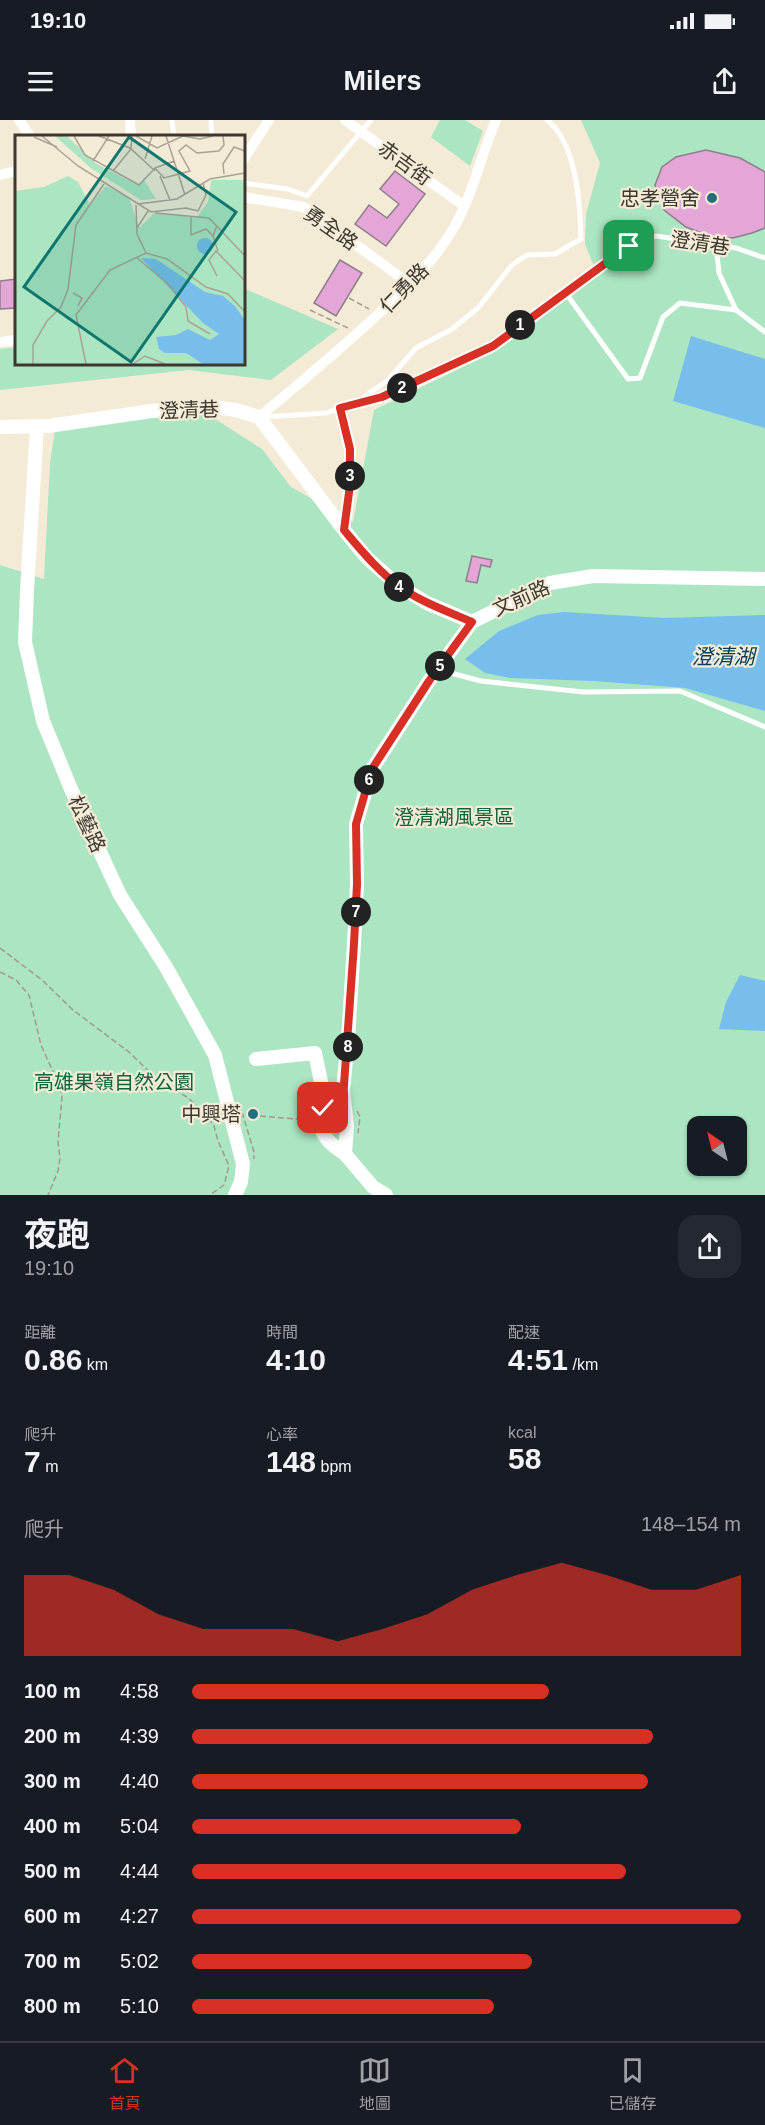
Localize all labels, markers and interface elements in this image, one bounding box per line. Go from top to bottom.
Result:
text: 19:10 [30,8,86,33]
icon: menu [24,65,57,98]
icon: share [708,65,741,98]
text: Milers [343,66,422,96]
inset map [15,135,244,364]
street label: 赤吉街 [374,136,436,190]
place label: 忠孝營舍 [620,187,700,209]
marker: 忠孝營舍 [705,191,719,205]
street label: 勇全路 [300,202,362,254]
pin [603,220,654,271]
street label: 澄清巷 [669,227,731,259]
icon: arrive [612,229,645,262]
street label: 仁勇路 [375,259,433,317]
pin: 1 [505,310,535,340]
text: 1 [516,316,524,333]
pin: 2 [387,373,417,403]
text: 2 [398,379,406,396]
street label: 澄清巷 [159,398,219,422]
pin: 3 [335,461,365,491]
text: 3 [346,467,354,484]
pin: 4 [384,572,414,602]
street label: 文前路 [489,576,553,620]
text: 4 [395,578,403,595]
water label: 澄清湖 [692,645,757,668]
pin: 5 [425,651,455,681]
text: 5 [436,657,444,674]
pin: 6 [354,765,384,795]
text: 6 [365,771,373,788]
street label: 松藝路 [64,792,110,856]
park label: 澄清湖風景區 [394,806,514,828]
pin: 7 [341,897,371,927]
text: 7 [352,903,360,920]
pin: 8 [333,1032,363,1062]
text: 8 [344,1038,352,1055]
park label: 高雄果嶺自然公園 [34,1071,194,1093]
pin [297,1082,348,1133]
icon: check [306,1091,339,1124]
place label: 中興塔 [181,1103,241,1125]
marker: 中興塔 [246,1107,260,1121]
north arrow [687,1116,747,1176]
map controls [687,1116,747,1176]
button: share [678,1215,741,1278]
text: 夜跑 [24,1216,90,1253]
text: 19:10 [24,1257,74,1279]
text: 距離 [24,1324,56,1341]
text: 時間 [266,1324,298,1341]
text: 配速 [508,1324,540,1341]
text: 0.86 [24,1343,82,1376]
text: 4:10 [266,1343,326,1376]
text: 4:51 [508,1343,568,1376]
text: km [82,1356,108,1373]
text: /km [568,1356,598,1373]
text: kcal [508,1424,536,1441]
text: 爬升 [24,1426,56,1443]
text: 心率 [266,1426,298,1443]
text: 58 [508,1442,541,1475]
text: 7 [24,1445,41,1478]
text: 148 [266,1445,316,1478]
text: m [41,1458,58,1475]
text: bpm [316,1458,352,1475]
text: 148–154 m [641,1513,741,1535]
text: 爬升 [24,1518,64,1540]
text: 100 m [24,1680,81,1702]
text: 4:58 [120,1680,159,1702]
text: 200 m [24,1725,81,1747]
text: 4:39 [120,1725,159,1747]
text: 300 m [24,1770,81,1792]
text: 4:40 [120,1770,159,1792]
text: 400 m [24,1815,81,1837]
text: 5:04 [120,1815,159,1837]
text: 500 m [24,1860,81,1882]
text: 4:44 [120,1860,159,1882]
text: 600 m [24,1905,81,1927]
text: 4:27 [120,1905,159,1927]
text: 700 m [24,1950,81,1972]
text: 5:02 [120,1950,159,1972]
text: 800 m [24,1995,81,2017]
text: 5:10 [120,1995,159,2017]
tab: 首頁 [108,2054,141,2114]
tab: 地圖 [358,2054,391,2114]
tab: 已儲存 [608,2054,656,2114]

